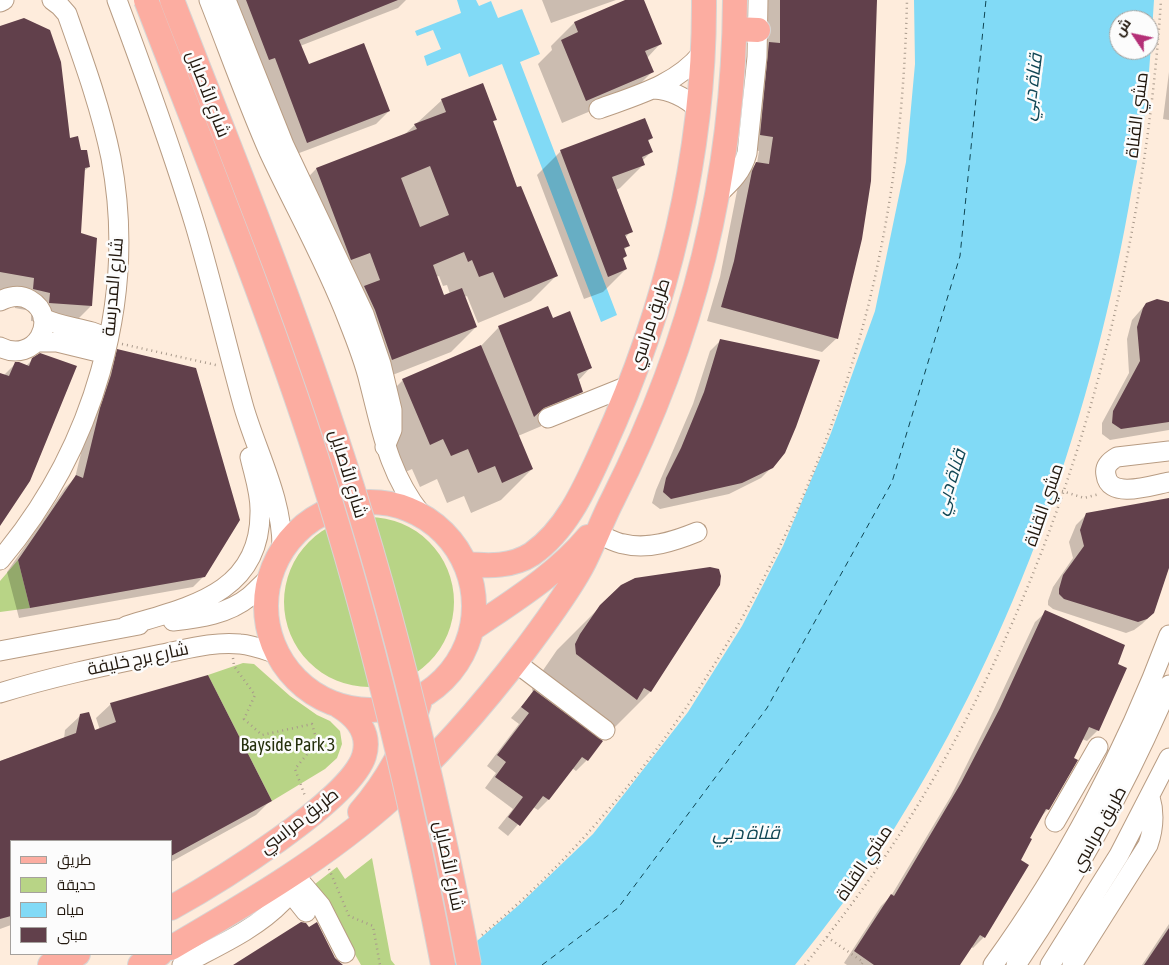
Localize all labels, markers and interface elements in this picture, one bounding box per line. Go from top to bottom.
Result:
north arrow [1109,10,1159,60]
text: ش [1111,15,1134,39]
street label: شارع الأصايل [182,48,234,140]
water label: قناة دبي [1017,52,1047,122]
street label: مشي القناة [1121,71,1153,159]
street label: شارع المدرسة [98,237,128,337]
street label: طريق مراسي [625,276,675,372]
street label: شارع الأصايل [324,427,372,521]
water label: قناة دبي [929,446,971,518]
street label: مشي القناة [1020,461,1068,549]
street label: شارع برج خليفة [85,638,191,680]
park label: Bayside Park 3 [241,734,335,756]
street label: طريق مراسي [1067,782,1131,876]
street label: طريق مراسي [255,783,343,859]
street label: شارع الأصايل [429,819,469,913]
street label: مشي القناة [831,821,897,905]
water label: قناة دبي [712,822,780,844]
legend [10,840,172,955]
text: طريق [57,851,91,868]
text: حديقة [57,876,96,893]
text: مياه [57,901,84,918]
text: مبنى [57,926,88,943]

